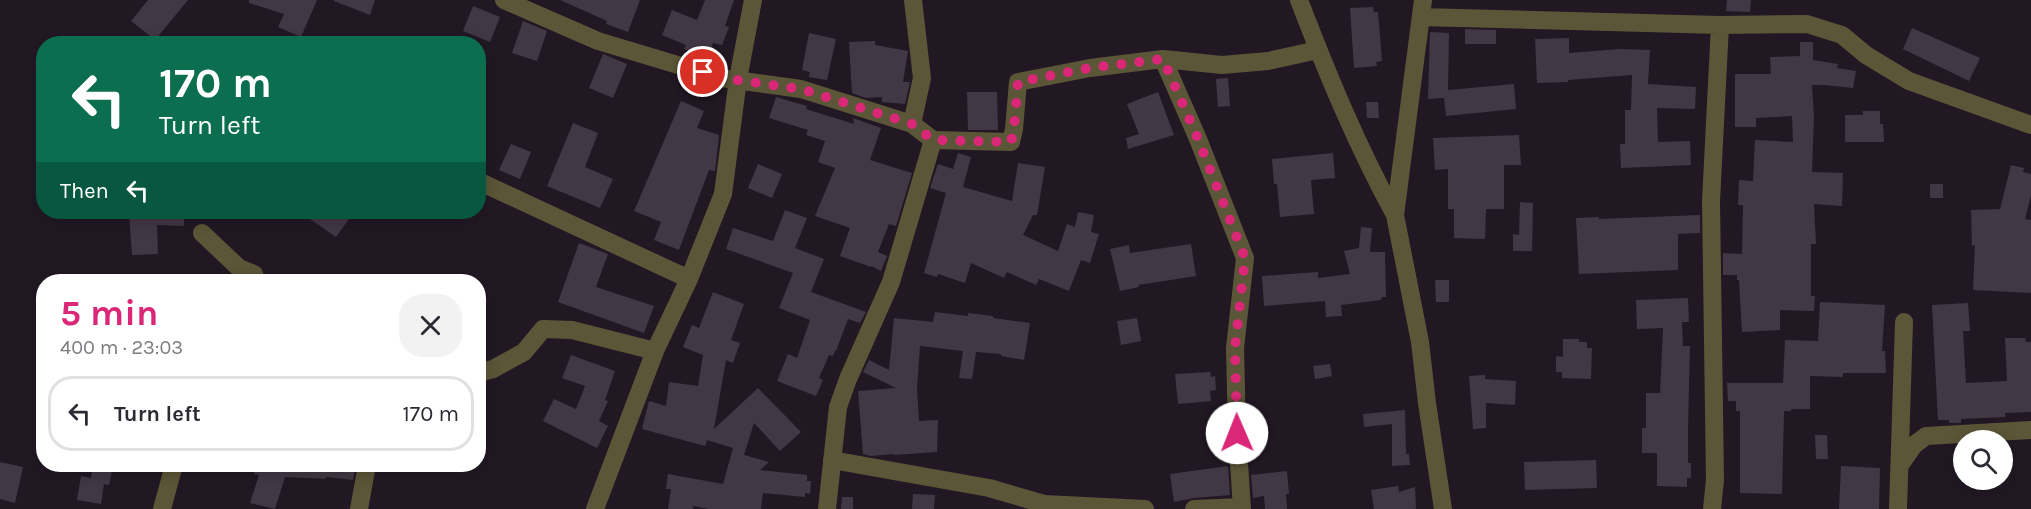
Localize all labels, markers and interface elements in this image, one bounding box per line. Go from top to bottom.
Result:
pin [677,46,728,97]
icon: arrive [686,55,719,88]
text: 170 m [159,58,272,108]
icon: left [60,60,138,138]
text: Turn left [159,109,260,141]
icon: left [121,174,154,207]
text: Then [60,178,109,204]
text: 5 min [60,292,158,334]
button: close [399,294,462,357]
text: 400 m · 23:03 [60,336,183,359]
icon: left [63,397,96,430]
text: Turn left [114,401,201,427]
text: 170 m [403,401,459,427]
position arrow [1205,401,1269,465]
map controls [1953,430,2013,490]
button: search [1953,430,2013,490]

